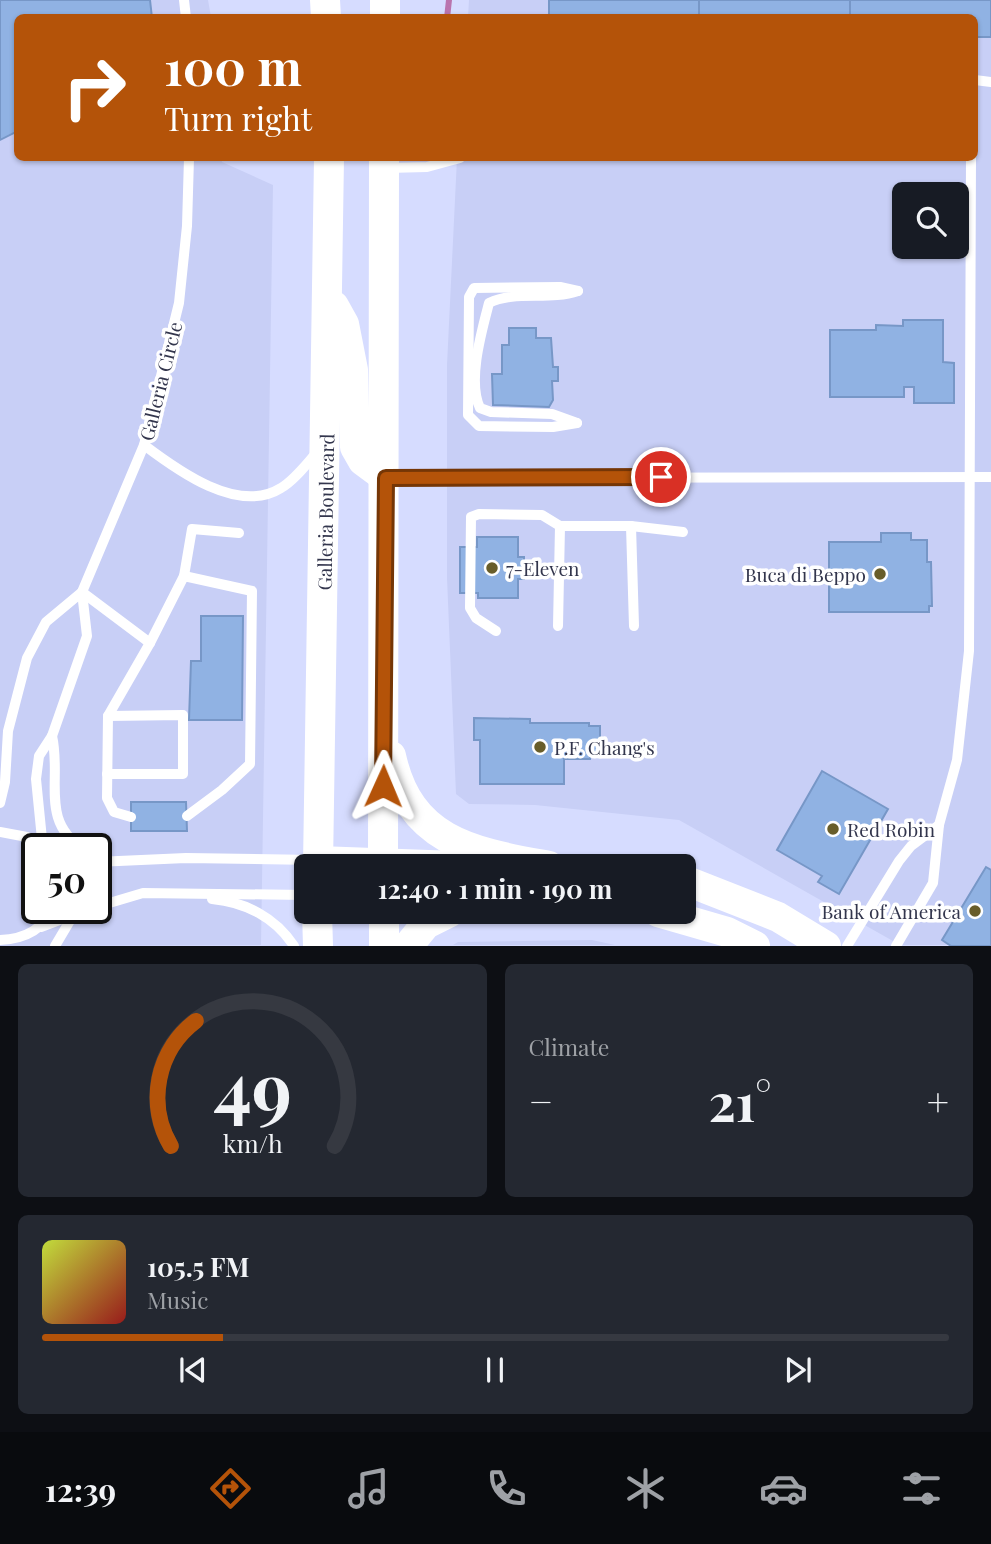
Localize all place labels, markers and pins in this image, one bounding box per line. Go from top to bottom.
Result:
pin [631,447,691,507]
place label: 7-Eleven [506,555,580,581]
marker: 7-Eleven [484,560,500,576]
place label: Buca di Beppo [745,561,866,587]
marker: Buca di Beppo [872,566,888,582]
place label: P.F. Chang's [554,734,655,760]
marker: P.F. Chang's [532,739,548,755]
place label: Red Robin [847,816,936,842]
marker: Red Robin [825,821,841,837]
place label: Bank of America [821,898,962,924]
marker: Bank of America [967,903,983,919]

